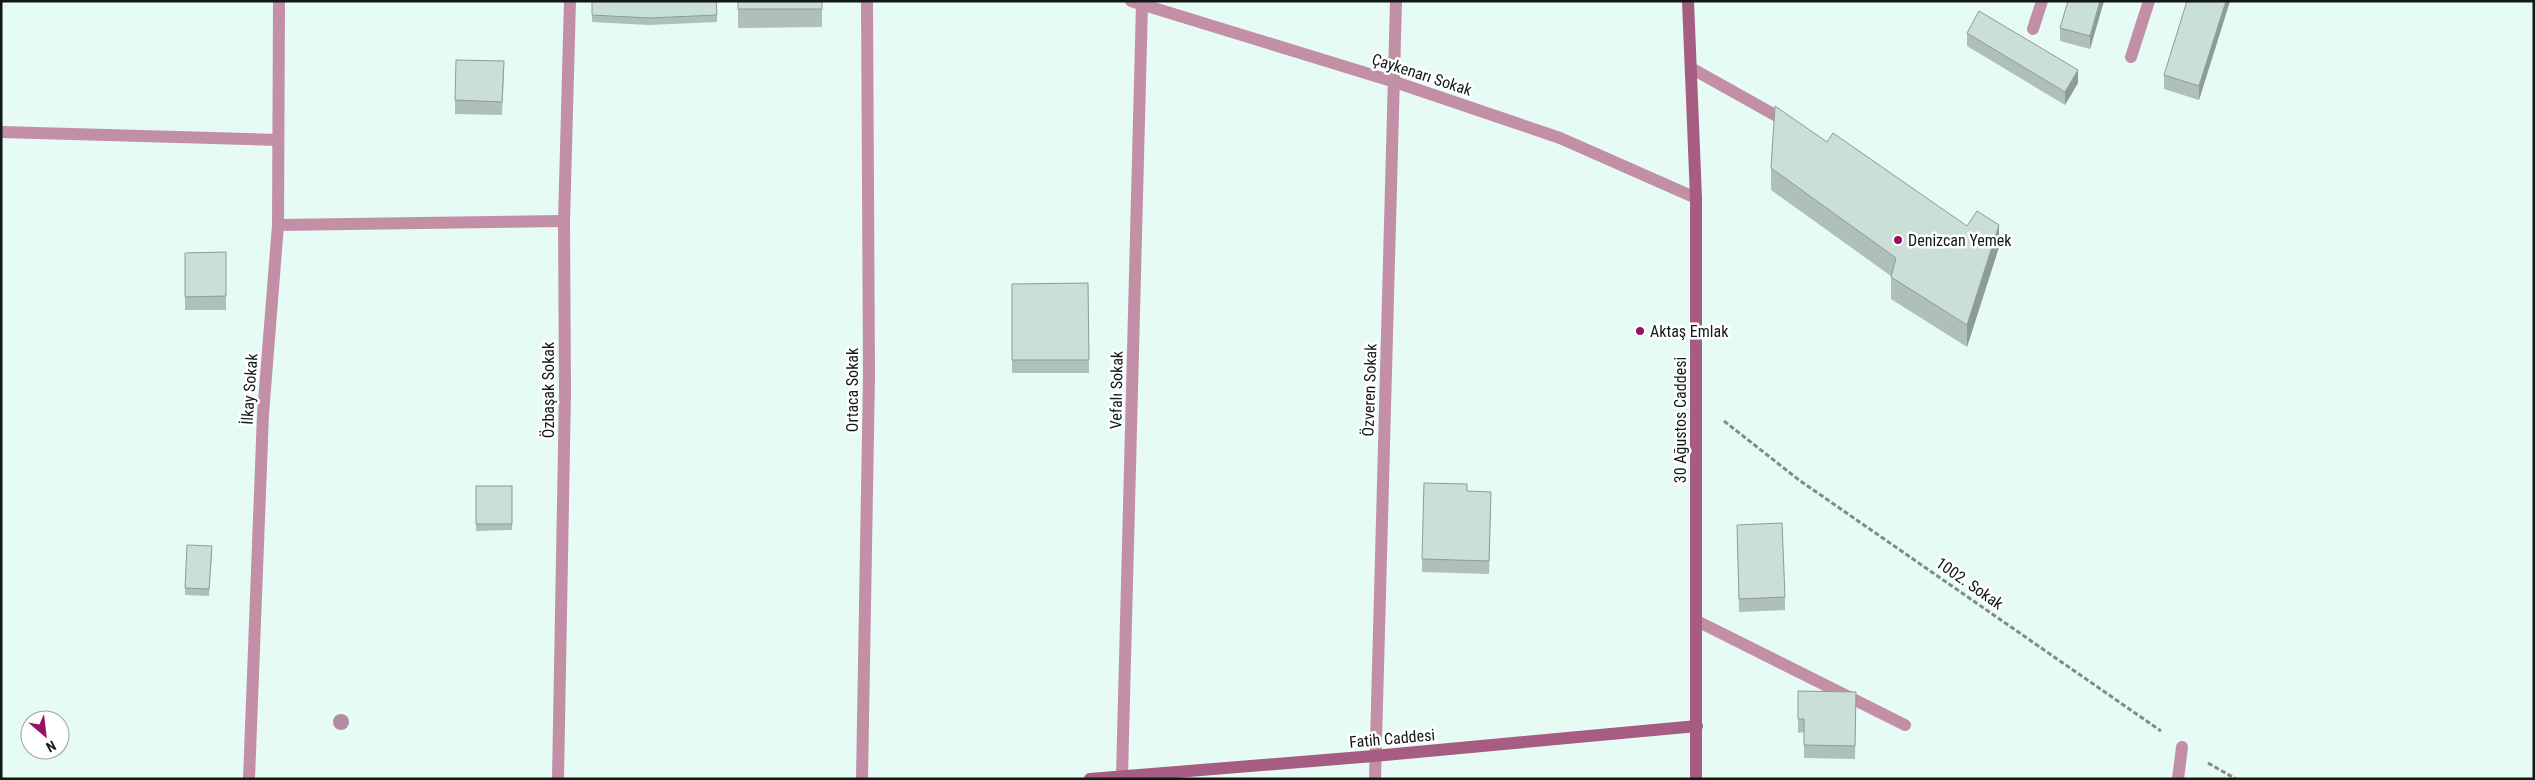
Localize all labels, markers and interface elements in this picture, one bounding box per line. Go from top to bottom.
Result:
street label: Çaykenarı Sokak [1369,49,1475,100]
place label: Denizcan Yemek [1908,231,2012,250]
marker: Denizcan Yemek [1892,234,1904,246]
place label: Aktaş Emlak [1650,322,1729,341]
marker: Aktaş Emlak [1634,325,1646,337]
street label: Özbaşak Sokak [539,341,558,438]
street label: Özveren Sokak [1358,342,1381,437]
street label: Ortaca Sokak [843,347,862,432]
street label: Vefalı Sokak [1106,350,1127,429]
street label: İlkay Sokak [238,352,262,425]
street label: 30 Ağustos Caddesi [1671,357,1690,483]
street label: 1002. Sokak [1932,553,2008,614]
north arrow [20,710,70,760]
street label: Fatih Caddesi [1348,725,1436,752]
text: N [44,737,59,756]

